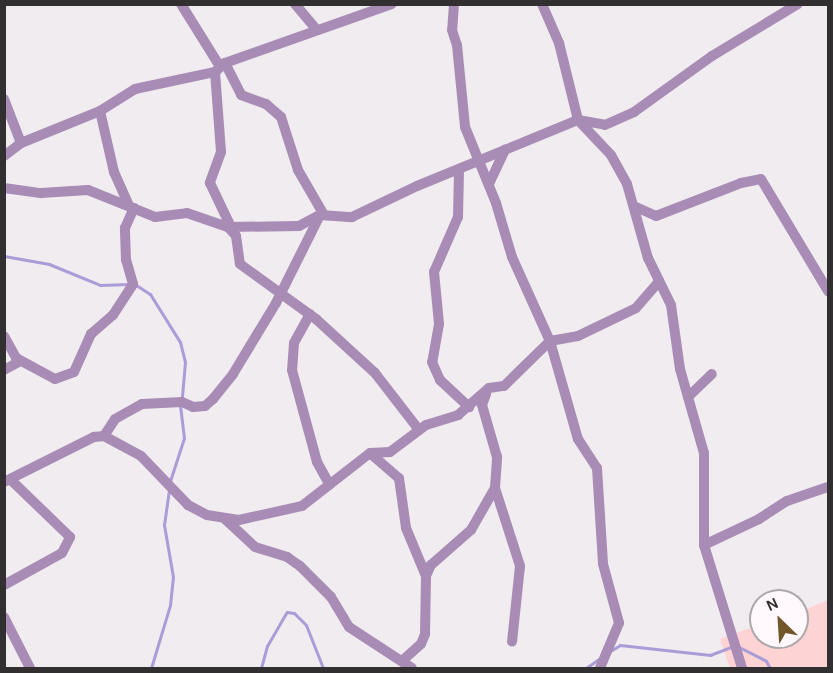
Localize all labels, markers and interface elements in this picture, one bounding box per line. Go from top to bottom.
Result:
north arrow [749,589,809,649]
text: N [763,593,781,615]

